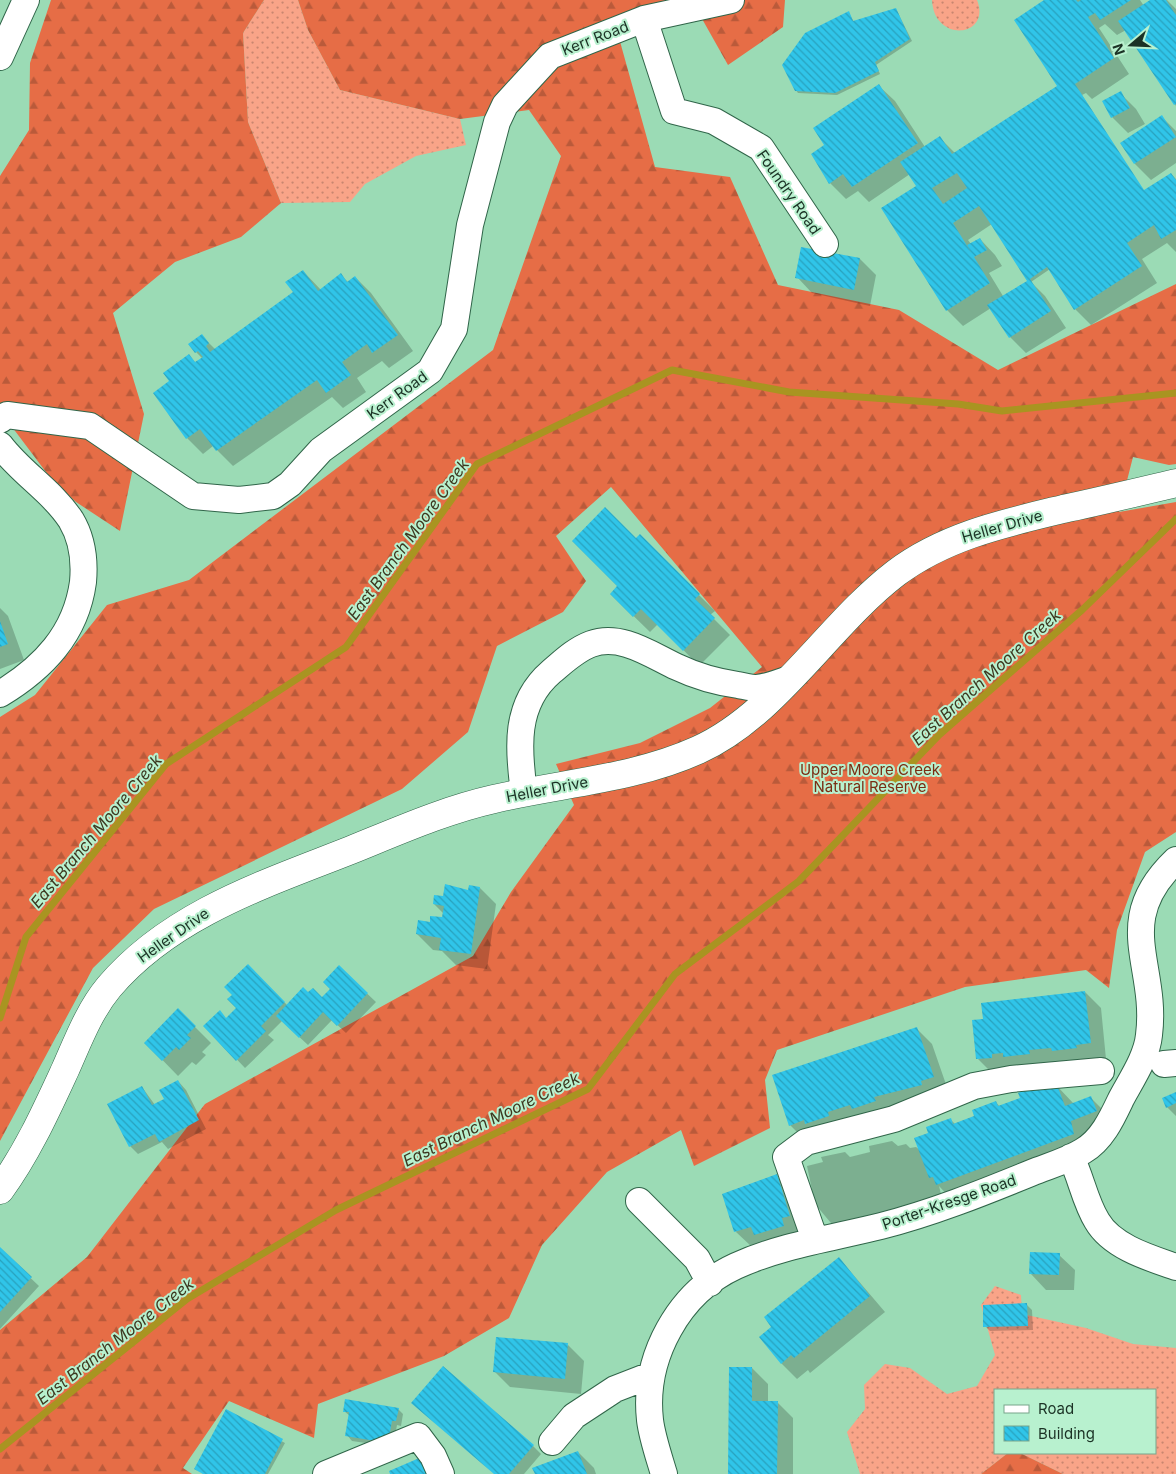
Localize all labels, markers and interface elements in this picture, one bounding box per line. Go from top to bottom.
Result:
street label: Kerr Road [559,17,631,59]
north arrow [1106,20,1156,70]
text: N [1108,42,1128,57]
street label: Foundry Road [753,146,825,238]
street label: Kerr Road [363,367,431,423]
water label: East Branch Moore Creek [343,454,473,623]
street label: Heller Drive [959,505,1045,547]
water label: East Branch Moore Creek [907,605,1065,749]
water label: East Branch Moore Creek [26,750,166,912]
park label: Upper Moore Creek Natural Reserve [800,760,941,796]
street label: Heller Drive [504,772,590,806]
street label: Heller Drive [134,903,212,967]
water label: East Branch Moore Creek [399,1067,583,1171]
street label: Porter-Kresge Road [880,1170,1018,1234]
water label: East Branch Moore Creek [32,1273,198,1409]
legend [994,1389,1156,1454]
text: Road [1038,1399,1074,1418]
text: Building [1038,1424,1095,1443]

